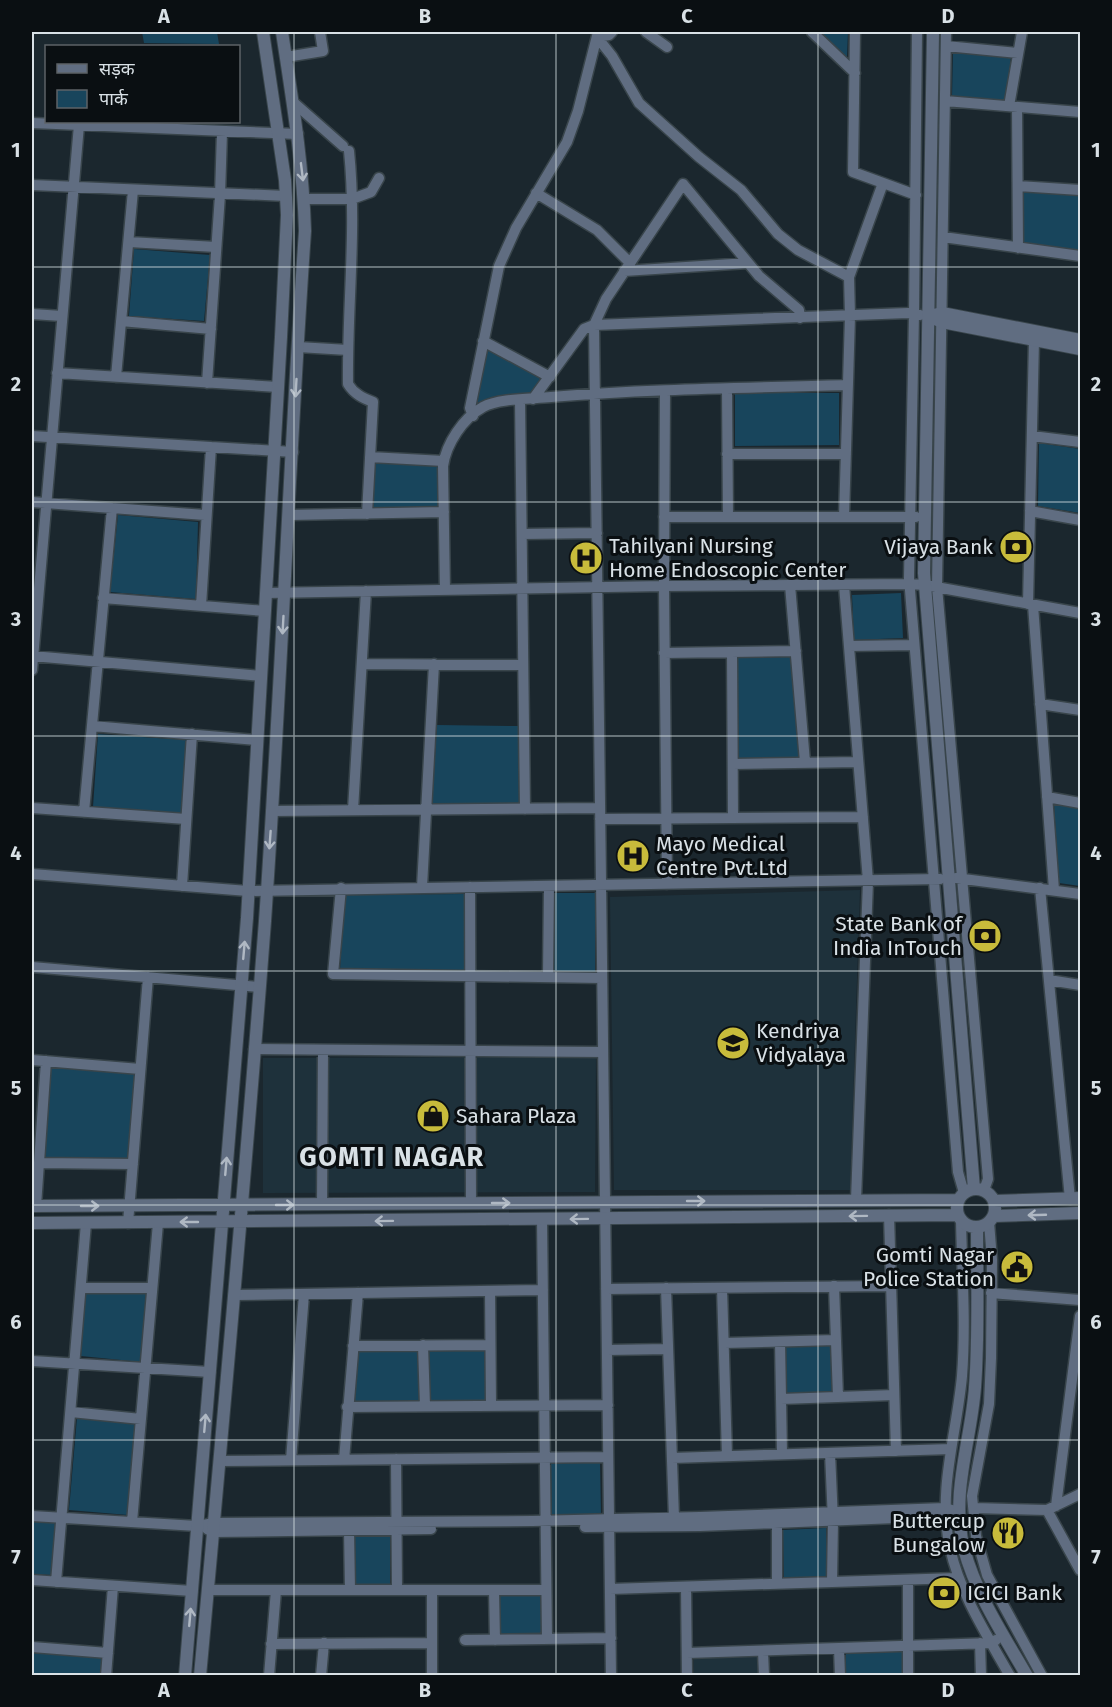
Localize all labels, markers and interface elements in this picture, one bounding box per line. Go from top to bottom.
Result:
text: A [157,4,171,28]
text: B [419,4,431,28]
text: C [681,4,693,28]
text: D [941,4,955,28]
legend [45,45,240,123]
text: सड़क [99,58,136,80]
text: पार्क [99,88,129,110]
text: 1 [11,138,21,162]
text: 1 [1091,138,1101,162]
one-way arrow [297,162,308,182]
text: 2 [11,372,21,396]
text: 2 [1091,372,1101,396]
one-way arrow [290,378,301,398]
bank icon: Vijaya Bank [998,529,1034,565]
place label: Tahilyani Nursing Home Endoscopic Center [609,533,846,583]
place label: Vijaya Bank [884,534,993,560]
hospital icon: Tahilyani Nursing Home Endoscopic Center [568,540,604,576]
text: 3 [10,607,21,631]
text: 3 [1090,607,1101,631]
one-way arrow [278,614,289,634]
one-way arrow [264,830,275,850]
place label: Mayo Medical Centre Pvt.Ltd [656,831,788,881]
hospital icon: Mayo Medical Centre Pvt.Ltd [615,838,651,874]
text: 4 [10,841,22,865]
text: 4 [1090,841,1102,865]
place label: State Bank of India InTouch [833,911,964,961]
bank icon: State Bank of India InTouch [967,918,1003,954]
one-way arrow [239,941,250,961]
place label: Kendriya Vidyalaya [756,1018,846,1068]
school or university icon: Kendriya Vidyalaya [715,1025,751,1061]
text: 5 [11,1076,22,1100]
text: 5 [1091,1076,1102,1100]
shop icon: Sahara Plaza [415,1098,451,1134]
place label: Sahara Plaza [456,1103,577,1129]
district label: GOMTI NAGAR [299,1141,485,1173]
one-way arrow [221,1156,232,1176]
one-way arrow [685,1195,705,1207]
one-way arrow [490,1197,510,1209]
one-way arrow [274,1199,294,1211]
one-way arrow [79,1200,99,1212]
one-way arrow [1028,1209,1048,1220]
one-way arrow [848,1210,868,1222]
one-way arrow [569,1213,589,1224]
one-way arrow [374,1215,394,1227]
one-way arrow [179,1217,199,1228]
place label: Gomti Nagar Police Station [863,1242,994,1292]
public building icon: Gomti Nagar Police Station [999,1249,1035,1285]
text: 6 [10,1310,22,1334]
text: 6 [1090,1310,1102,1334]
one-way arrow [200,1413,211,1433]
place label: Buttercup Bungalow [892,1508,985,1558]
restaurant icon: Buttercup Bungalow [990,1515,1026,1551]
text: 7 [11,1545,21,1569]
text: 7 [1091,1545,1101,1569]
bank icon: ICICI Bank [926,1575,962,1611]
place label: ICICI Bank [967,1580,1062,1606]
one-way arrow [185,1608,196,1628]
text: A [157,1678,171,1702]
text: B [419,1678,431,1702]
text: C [681,1678,693,1702]
text: D [941,1678,955,1702]

